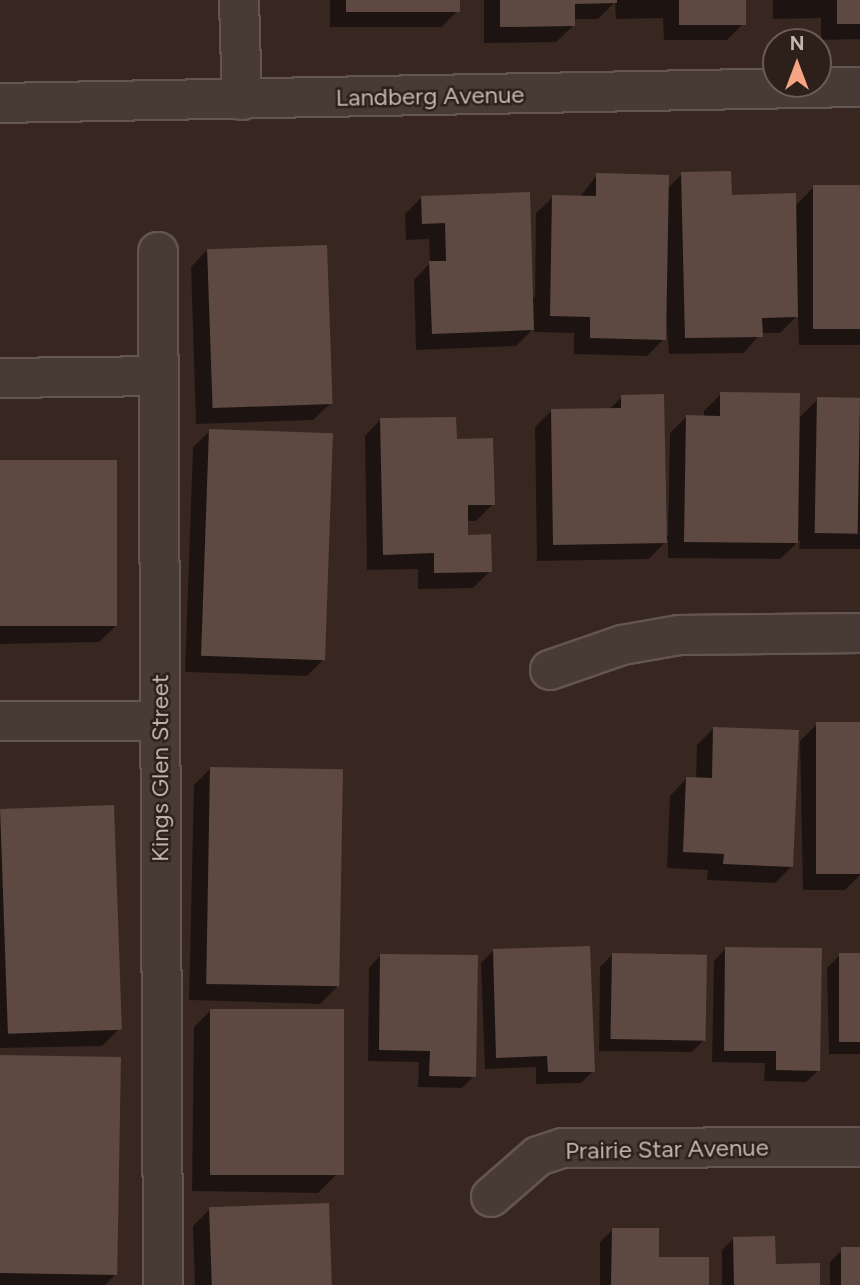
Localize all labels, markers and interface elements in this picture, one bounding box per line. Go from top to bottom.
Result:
north arrow [762,28,832,98]
text: N [790,32,804,55]
street label: Landberg Avenue [335,80,525,112]
street label: Kings Glen Street [146,674,174,862]
street label: Prairie Star Avenue [565,1133,769,1165]

